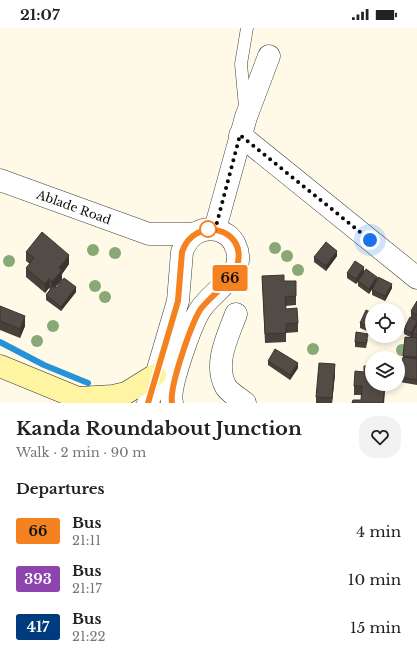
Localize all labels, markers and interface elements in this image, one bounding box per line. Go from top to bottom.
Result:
text: 21:07 [20,5,60,24]
street label: Ablade Road [34,186,113,227]
unlabelled marker [199,220,217,238]
your location [360,230,380,250]
line badge: 66 [212,265,248,291]
text: 66 [221,269,239,287]
map controls [365,303,405,391]
button: locate [365,303,405,343]
button: layers [365,351,405,391]
button: heart [359,416,401,458]
text: Kanda Roundabout Junction [16,417,302,440]
text: Walk · 2 min · 90 m [16,444,146,461]
text: Departures [16,479,105,498]
text: Bus [72,513,102,532]
text: 66 [29,522,47,540]
text: 4 min [356,522,401,541]
text: 21:11 [72,532,101,549]
text: Bus [72,561,102,580]
text: 393 [24,570,52,588]
text: 10 min [348,570,401,589]
text: 21:17 [72,580,102,597]
text: Bus [72,609,102,628]
text: 417 [27,618,49,636]
text: 15 min [350,618,401,637]
text: 21:22 [72,628,106,645]

